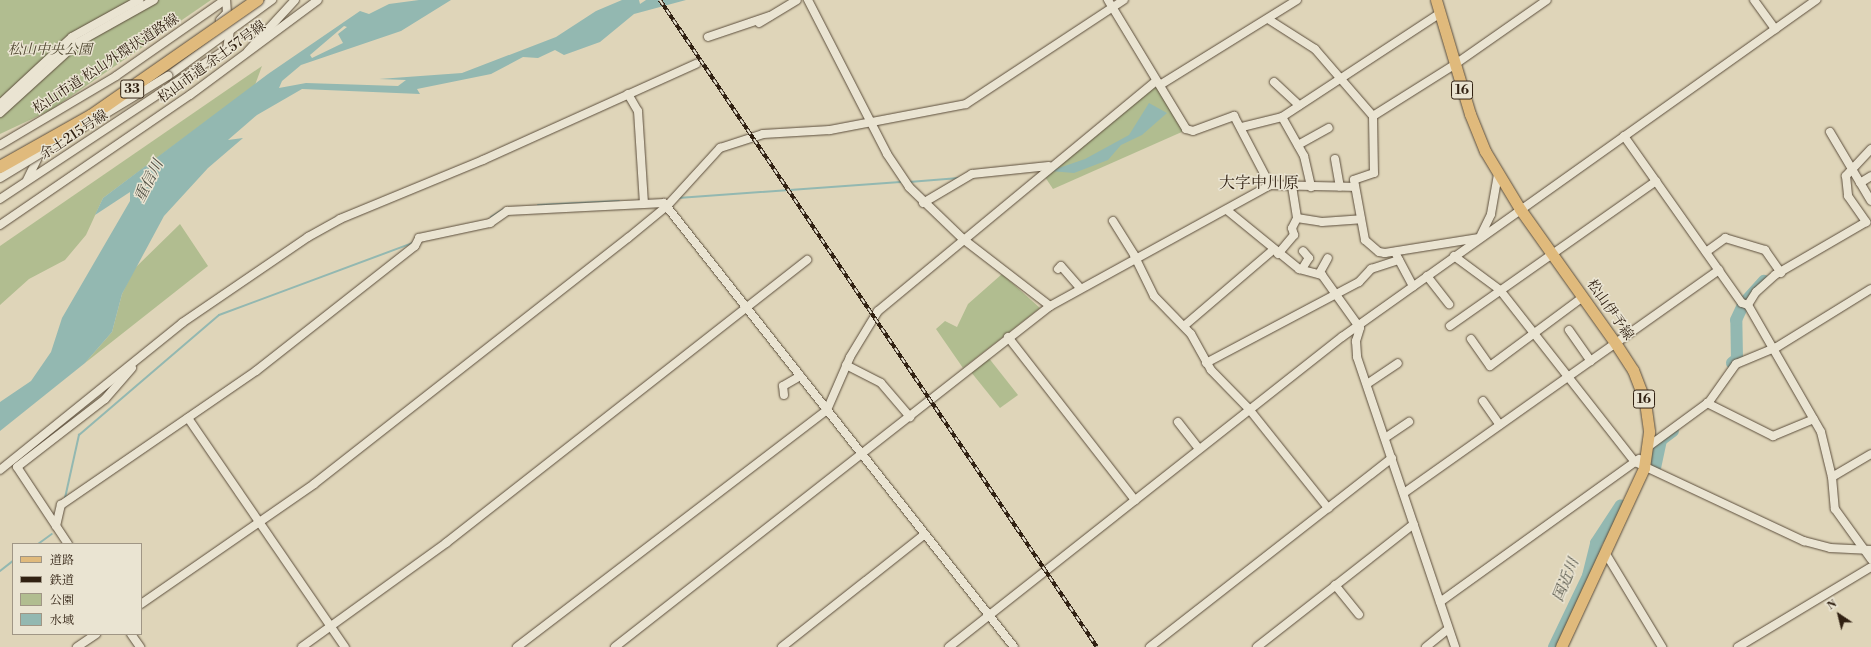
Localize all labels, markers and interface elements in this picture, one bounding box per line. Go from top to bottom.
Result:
street label: 松山市道 松山外環状道路線 [30,10,182,118]
street label: 松山市道 余土57号線 [155,17,269,107]
park label: 松山中央公園 [8,42,92,58]
road number: 33 [120,78,144,100]
road number: 16 [1451,79,1473,101]
street label: 余土215号線 [37,107,111,163]
water label: 重信川 [131,157,167,205]
district label: 大字中川原 [1219,173,1299,193]
street label: 松山伊予線 [1583,277,1637,343]
road number: 16 [1633,388,1655,410]
legend [12,543,142,635]
text: 道路 [50,553,74,568]
water label: 国近川 [1549,556,1583,604]
text: 鉄道 [50,573,74,588]
text: 公園 [50,593,74,608]
north arrow [1819,595,1859,635]
text: N [1825,597,1840,613]
text: 水域 [50,613,74,628]

